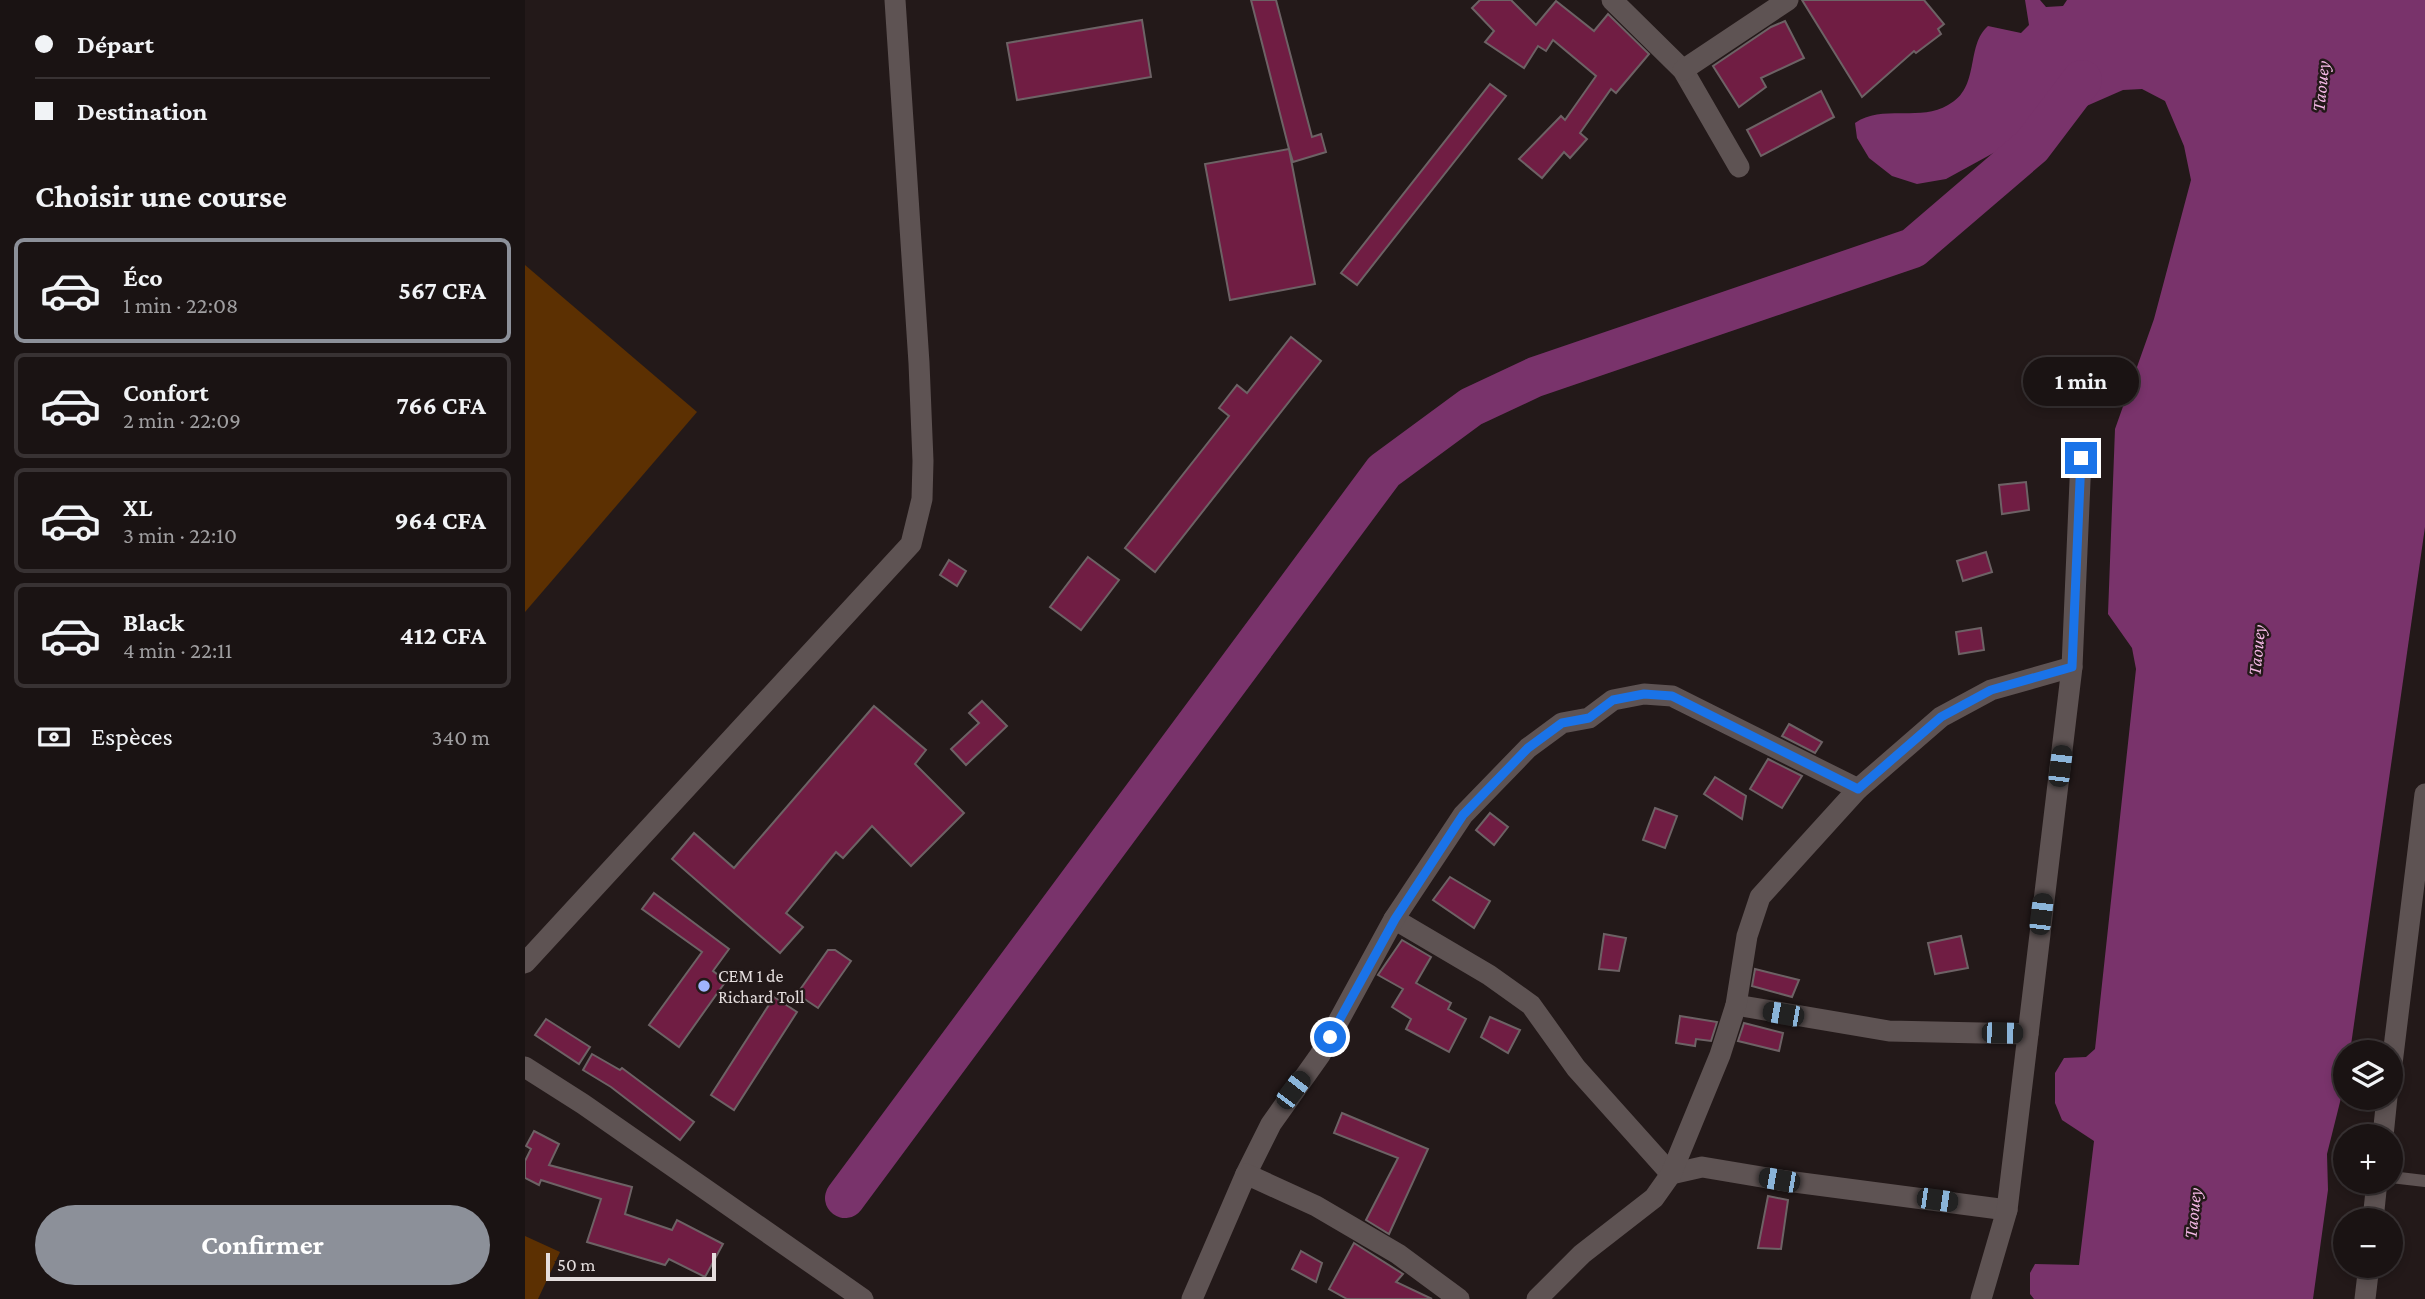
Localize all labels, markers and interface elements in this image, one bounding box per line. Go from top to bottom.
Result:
text: Départ [77,30,154,59]
water label: Taouey [2307,59,2334,113]
text: Destination [77,97,208,126]
text: Choisir une course [35,178,287,214]
icon: car [39,259,102,322]
text: Éco [123,263,163,292]
text: 567 CFA [398,276,486,305]
text: 1 min · 22:08 [123,292,238,318]
callout: 1 min [2023,356,2139,406]
text: 1 min [2055,368,2107,394]
icon: car [39,374,102,437]
text: Confort [123,378,209,407]
text: 766 CFA [396,391,486,420]
text: 2 min · 22:09 [123,407,241,433]
route end [2065,442,2097,474]
icon: car [39,489,102,552]
text: XL [123,493,152,522]
text: 964 CFA [394,506,486,535]
text: 3 min · 22:10 [123,522,237,548]
icon: car [39,604,102,667]
text: Black [123,608,184,637]
text: 412 CFA [400,621,486,650]
water label: Taouey [2243,623,2270,677]
text: 4 min · 22:11 [123,637,232,663]
icon: cash [35,718,73,756]
text: Espèces [91,722,173,751]
text: 340 m [432,724,490,750]
car [2048,744,2073,788]
car [2029,892,2054,936]
place label: CEM 1 de Richard Toll [718,966,805,1007]
marker: CEM 1 de Richard Toll [696,978,712,994]
car [1761,1000,1806,1028]
route start [1314,1021,1346,1053]
car [1981,1022,2024,1044]
map controls [2333,1040,2403,1278]
button: layers [2333,1040,2403,1110]
car [1272,1067,1315,1113]
button: + [2333,1124,2403,1194]
car [1757,1166,1802,1194]
water label: Taouey [2179,1186,2206,1240]
car [1915,1187,1960,1213]
button: Confirmer [35,1205,490,1285]
button: − [2333,1208,2403,1278]
scale bar [546,1250,716,1282]
text: 50 m [557,1254,596,1275]

